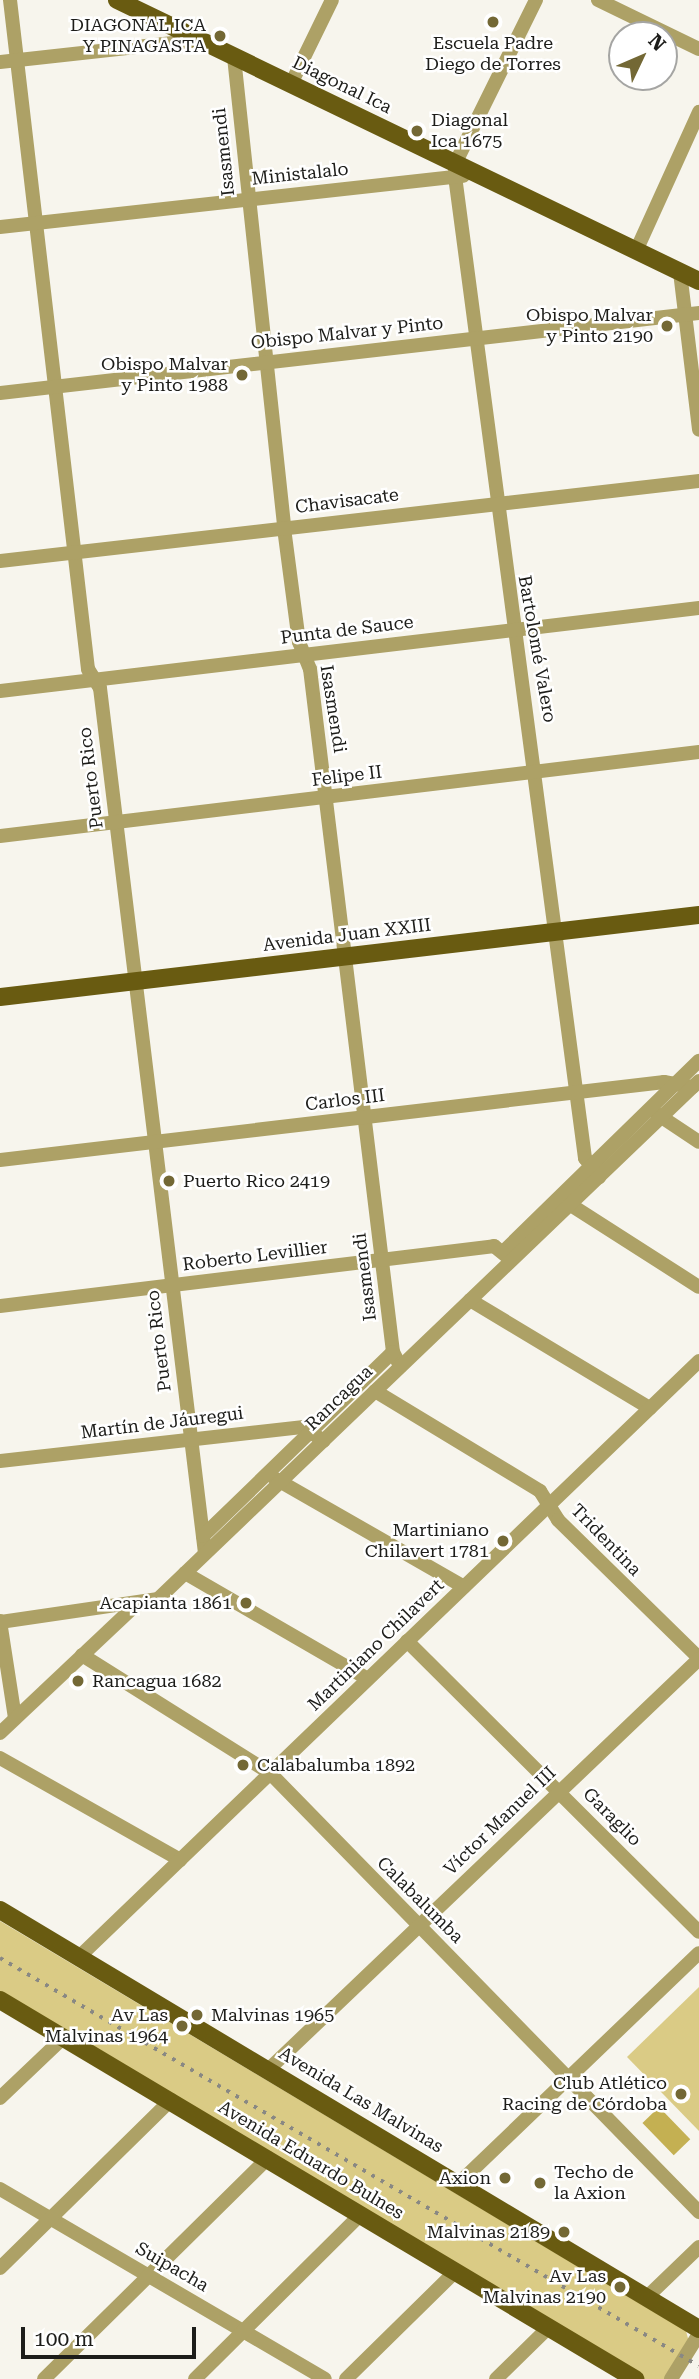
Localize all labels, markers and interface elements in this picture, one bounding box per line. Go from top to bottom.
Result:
marker: Escuela Padre Diego de Torres [485,14,501,30]
place label: DIAGONAL ICA Y PINAGASTA [70,15,206,58]
north arrow [608,21,678,91]
marker: DIAGONAL ICA Y PINAGASTA [212,28,228,44]
text: N [644,29,670,56]
place label: Escuela Padre Diego de Torres [425,33,561,76]
street label: Diagonal Ica [289,52,395,118]
street label: Isasmendi [209,107,239,197]
place label: Diagonal Ica 1675 [431,110,508,152]
marker: Diagonal Ica 1675 [409,123,425,139]
street label: Ministalalo [251,158,349,190]
place label: Obispo Malvar y Pinto 2190 [526,305,653,348]
street label: Obispo Malvar y Pinto [250,312,444,354]
marker: Obispo Malvar y Pinto 2190 [659,318,675,334]
place label: Obispo Malvar y Pinto 1988 [101,354,228,396]
marker: Obispo Malvar y Pinto 1988 [234,367,250,383]
street label: Chavisacate [294,484,400,518]
street label: Bartolomé Valero [513,574,561,724]
street label: Punta de Sauce [279,611,415,649]
street label: Isasmendi [315,664,351,754]
street label: Puerto Rico [74,726,108,830]
street label: Felipe II [311,761,383,791]
street label: Avenida Juan XXIII [262,914,432,956]
street label: Carlos III [304,1084,386,1116]
place label: Puerto Rico 2419 [183,1170,330,1192]
marker: Puerto Rico 2419 [161,1173,177,1189]
street label: Isasmendi [349,1232,381,1322]
street label: Roberto Levillier [181,1236,329,1276]
street label: Puerto Rico [142,1289,176,1393]
street label: Rancagua [301,1361,377,1435]
street label: Martín de Jáuregui [79,1402,245,1444]
street label: Tridentina [566,1499,646,1581]
place label: Martiniano Chilavert 1781 [365,1520,489,1562]
marker: Martiniano Chilavert 1781 [495,1533,511,1549]
street label: Martiniano Chilavert [304,1574,448,1716]
place label: Acapianta 1861 [99,1592,232,1614]
marker: Acapianta 1861 [238,1595,254,1611]
place label: Rancagua 1682 [92,1670,222,1692]
marker: Rancagua 1682 [70,1673,86,1689]
place label: Calabalumba 1892 [257,1754,415,1776]
marker: Calabalumba 1892 [235,1757,251,1773]
street label: Víctor Manuel III [439,1762,561,1880]
street label: Garaglio [578,1783,646,1851]
street label: Calabalumba [372,1852,468,1948]
place label: Malvinas 1965 [211,2004,334,2026]
place label: Av Las Malvinas 1964 [45,2005,168,2048]
marker: Malvinas 1965 [189,2007,205,2023]
marker: Av Las Malvinas 1964 [174,2018,190,2034]
street label: Avenida Las Malvinas [275,2042,447,2158]
place label: Club Atlético Racing de Córdoba [502,2073,667,2116]
marker: Club Atlético Racing de Córdoba [673,2086,689,2102]
street label: Avenida Eduardo Bulnes [214,2096,408,2224]
place label: Techo de la Axion [554,2162,634,2204]
place label: Axion [439,2167,491,2189]
marker: Axion [497,2170,513,2186]
marker: Techo de la Axion [532,2175,548,2191]
place label: Malvinas 2189 [427,2221,550,2243]
marker: Malvinas 2189 [556,2224,572,2240]
street label: Suipacha [132,2237,212,2297]
place label: Av Las Malvinas 2190 [483,2266,606,2308]
marker: Av Las Malvinas 2190 [612,2279,628,2295]
scale bar [24,2312,200,2356]
text: 100 m [34,2327,94,2351]

